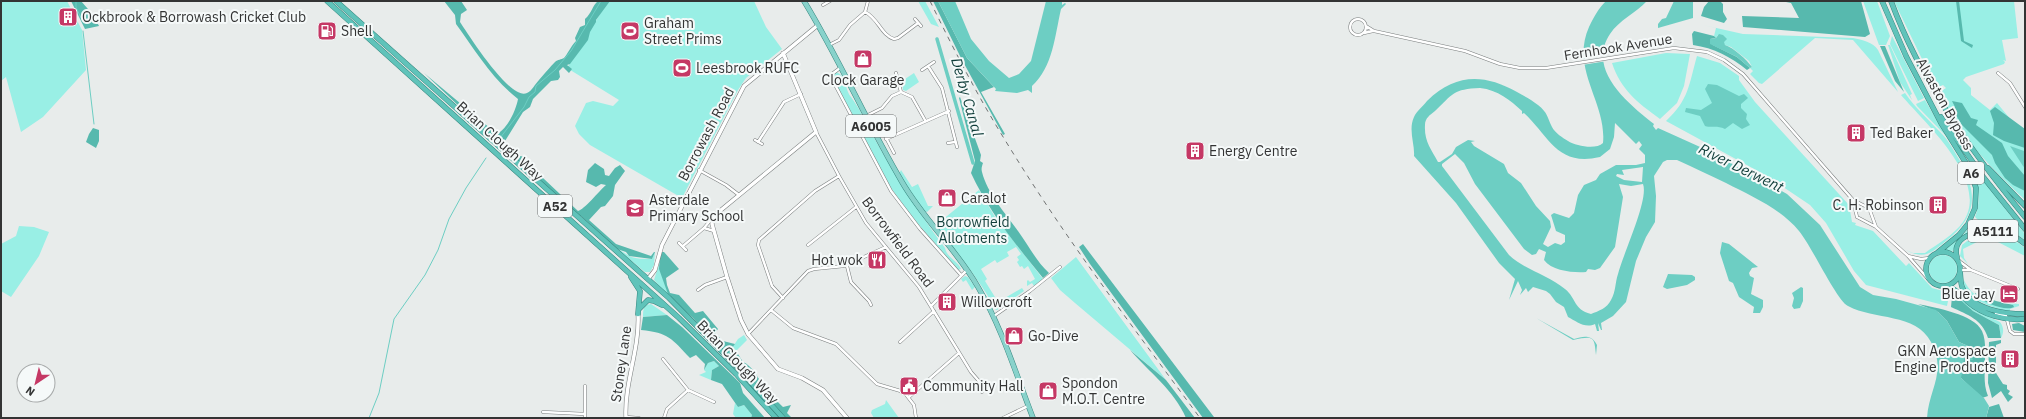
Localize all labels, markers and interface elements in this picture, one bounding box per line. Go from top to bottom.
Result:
building icon: Ockbrook & Borrowash Cricket Club [57,6,79,28]
place label: Ockbrook & Borrowash Cricket Club [82,8,306,26]
place label: Graham Street Prims [644,14,722,48]
fuel station icon: Shell [316,20,338,42]
sports icon: Graham Street Prims [619,20,641,42]
place label: Shell [341,22,373,40]
street label: Fernhook Avenue [1563,30,1674,64]
shop icon: Clock Garage [852,48,874,70]
water label: Derby Canal [947,55,988,138]
street label: Alvaston Bypass [1912,55,1978,153]
sports icon: Leesbrook RUFC [671,57,693,79]
place label: Leesbrook RUFC [696,59,799,77]
place label: Clock Garage [822,71,905,89]
street label: Borrowash Road [674,84,738,184]
street label: Brian Clough Way [453,97,547,185]
road number: A6005 [846,115,896,137]
building icon: Ted Baker [1845,122,1867,144]
place label: Ted Baker [1870,124,1933,142]
water label: River Derwent [1696,139,1788,197]
building icon: Energy Centre [1184,140,1206,162]
place label: Energy Centre [1209,142,1298,160]
road number: A6 [1958,162,1984,184]
shop icon: Caralot [936,187,958,209]
place label: Caralot [961,189,1006,207]
place label: Asterdale Primary School [649,191,744,225]
street label: Borrowfield Road [858,193,938,291]
building icon: C. H. Robinson [1927,194,1949,216]
road number: A52 [538,195,572,217]
place label: C. H. Robinson [1832,196,1924,214]
school or university icon: Asterdale Primary School [624,197,646,219]
park label: Borrowfield Allotments [936,213,1010,247]
road number: A5111 [1968,220,2018,242]
restaurant icon: Hot wok [866,249,888,271]
place label: Hot wok [811,251,864,269]
hotel icon: Blue Jay [1998,283,2020,305]
place label: Blue Jay [1942,285,1995,303]
building icon: Willowcroft [936,291,958,313]
place label: Willowcroft [961,293,1032,311]
street label: Brian Clough Way [693,316,783,408]
street label: Stoney Lane [607,324,635,403]
shop icon: Go-Dive [1003,325,1025,347]
place label: Go-Dive [1028,327,1079,345]
place label: GKN Aerospace Engine Products [1894,342,1996,376]
building icon: GKN Aerospace Engine Products [1999,348,2021,370]
north arrow [16,363,56,403]
place label: Spondon M.O.T. Centre [1062,374,1145,408]
public building icon: Community Hall [898,375,920,397]
place label: Community Hall [923,377,1024,395]
shop icon: Spondon M.O.T. Centre [1037,380,1059,402]
text: N [23,383,38,399]

